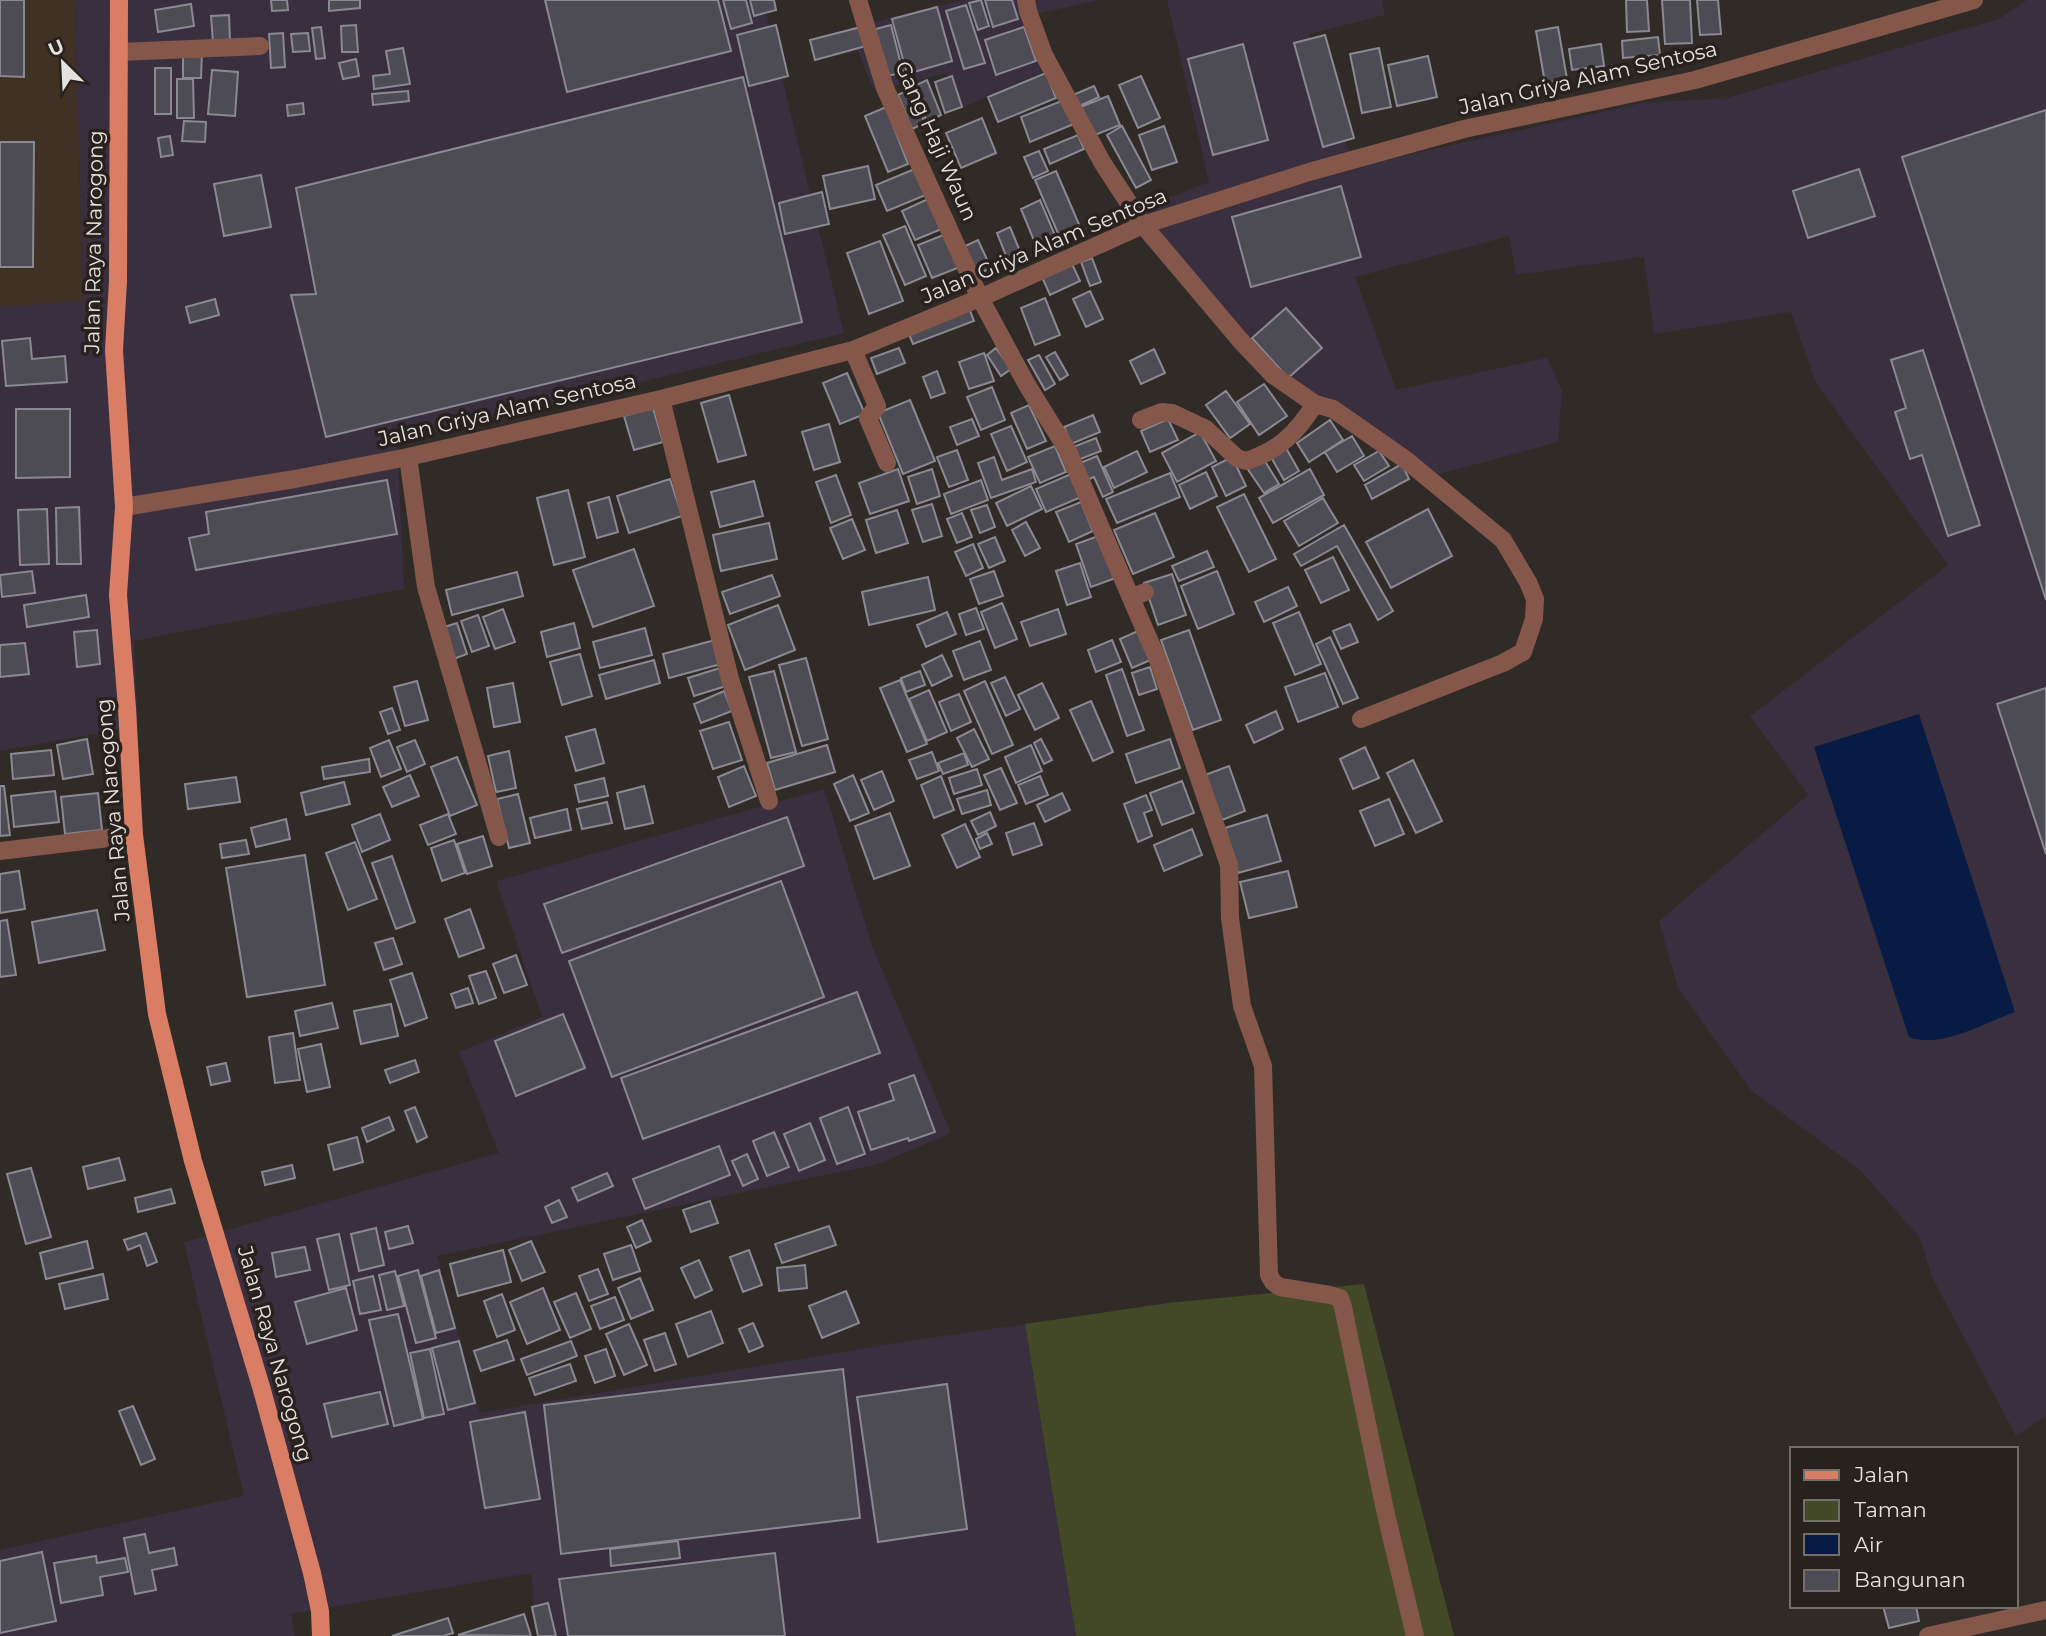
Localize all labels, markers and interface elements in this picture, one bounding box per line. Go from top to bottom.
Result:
north arrow [28,28,98,98]
text: U [45,34,68,61]
street label: Jalan Griya Alam Sentosa [1455,36,1719,120]
street label: Gang Haji Waun [890,57,983,224]
street label: Jalan Raya Narogong [79,130,108,355]
street label: Jalan Griya Alam Sentosa [916,182,1170,309]
street label: Jalan Griya Alam Sentosa [374,368,638,452]
street label: Jalan Raya Narogong [90,698,135,923]
street label: Jalan Raya Narogong [232,1242,318,1465]
legend [1790,1447,2018,1608]
text: Jalan [1853,1462,1909,1487]
text: Taman [1854,1497,1927,1522]
text: Air [1854,1532,1883,1557]
text: Bangunan [1854,1567,1966,1592]

